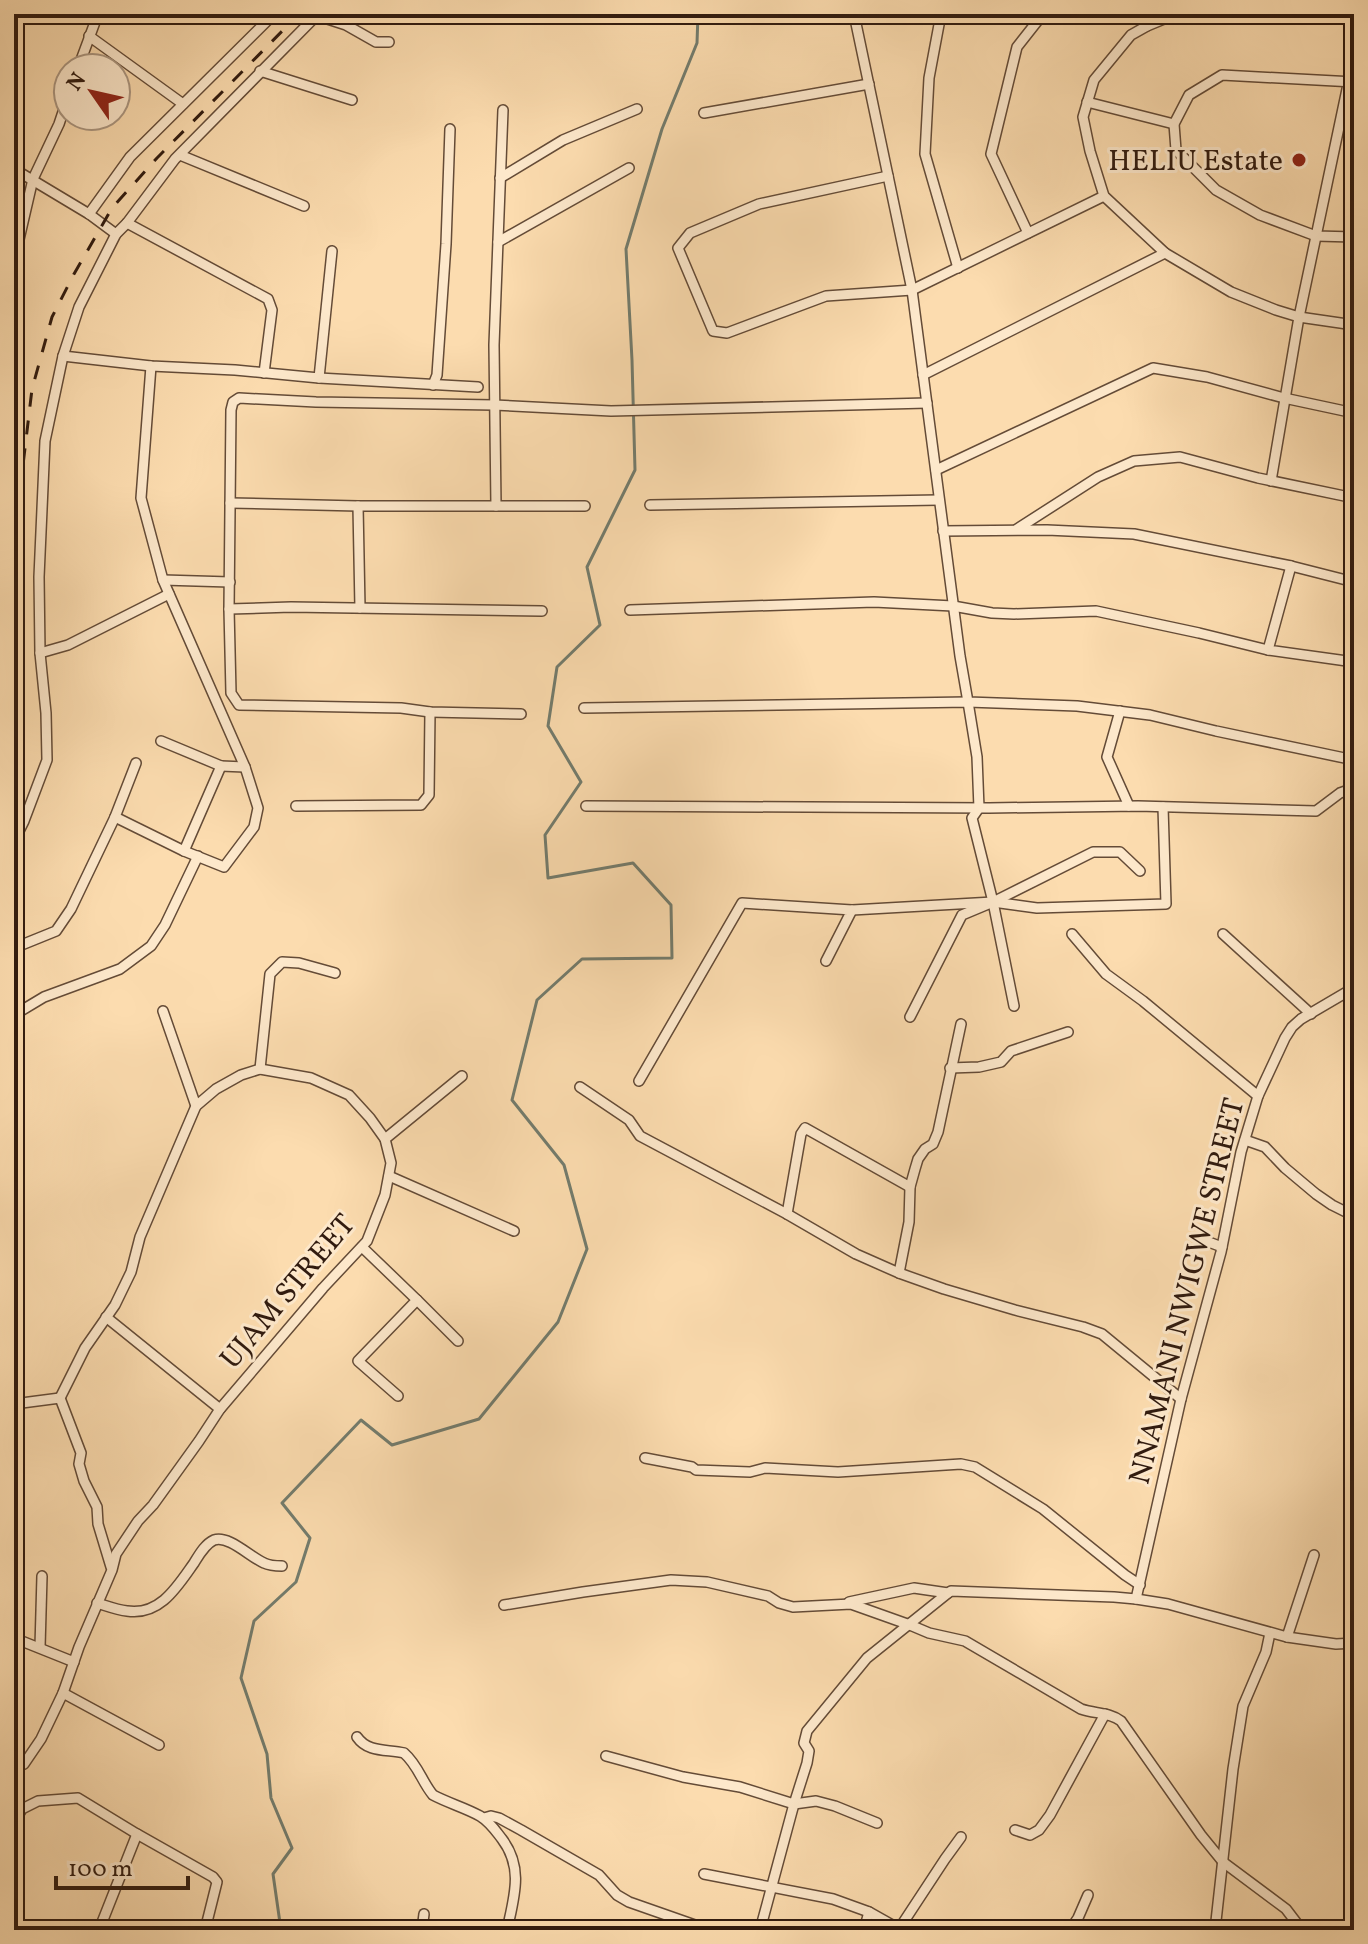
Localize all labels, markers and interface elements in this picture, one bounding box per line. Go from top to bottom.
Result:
north arrow [52,52,132,132]
text: N [60,67,95,98]
place label: HELIU Estate [1108,141,1283,183]
marker: HELIU Estate [1290,151,1308,169]
street label: NNAMANI NWIGWE STREET [1120,1094,1256,1489]
street label: UJAM STREET [211,1206,366,1379]
scale bar [56,1840,188,1890]
text: 100 m [68,1853,133,1887]

